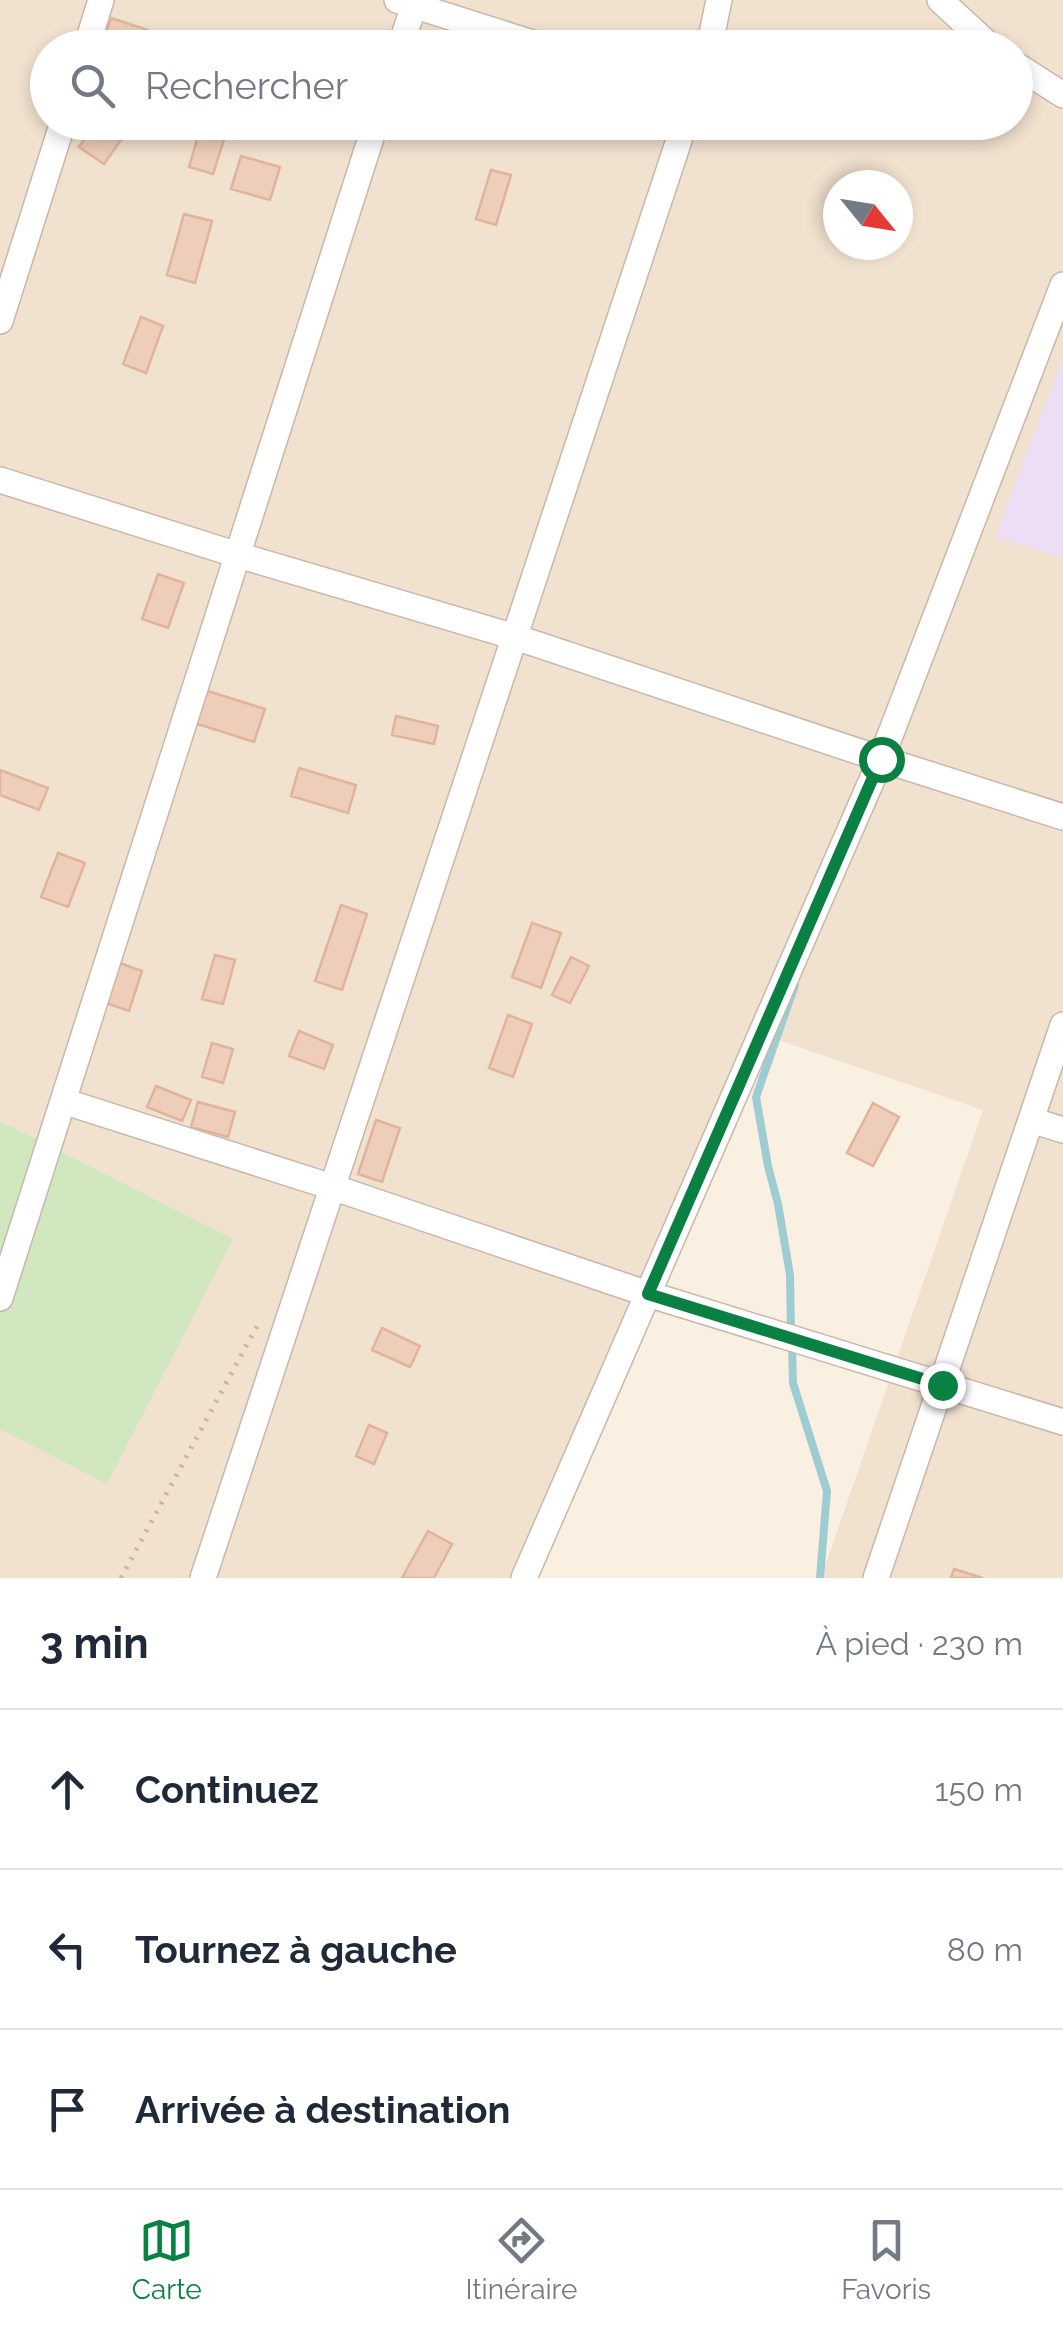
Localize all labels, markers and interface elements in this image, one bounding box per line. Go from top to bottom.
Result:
search box [30,30,1033,140]
icon: search [65,58,120,113]
text: Rechercher [145,63,348,108]
north arrow [823,170,913,260]
route start [859,737,905,783]
route end [920,1363,966,1409]
text: 3 min [40,1619,149,1668]
text: À pied · 230 m [816,1625,1023,1662]
icon: ahead [40,1762,95,1817]
text: Continuez [135,1767,319,1812]
text: 150 m [935,1771,1023,1808]
icon: left [40,1922,95,1977]
text: Tournez à gauche [135,1927,457,1972]
text: 80 m [947,1931,1023,1968]
icon: arrive [40,2082,95,2137]
text: Arrivée à destination [135,2087,511,2132]
tab: Carte [132,2213,202,2306]
tab: Itinéraire [465,2213,577,2306]
tab: Favoris [841,2213,931,2306]

